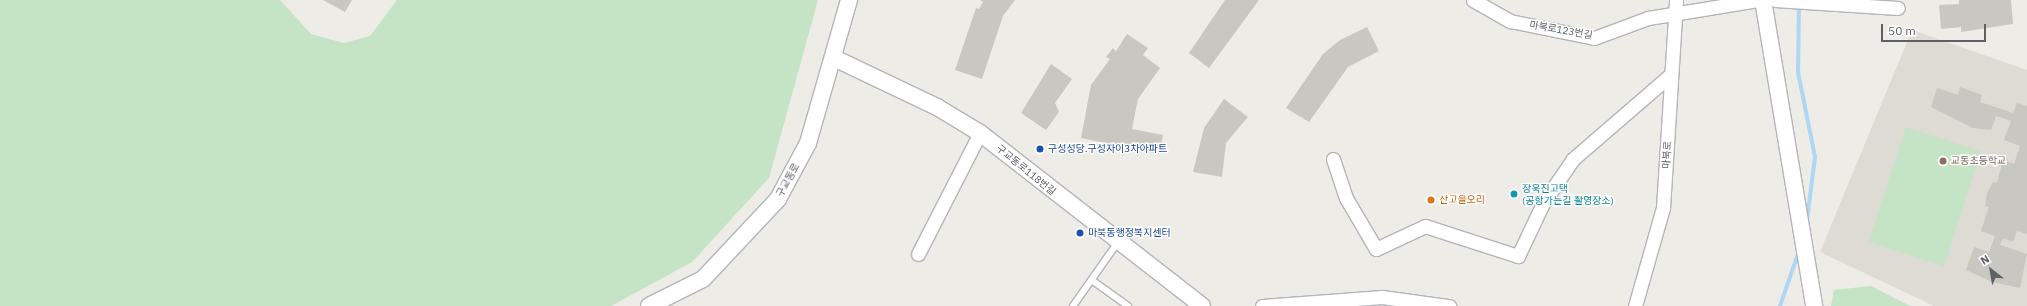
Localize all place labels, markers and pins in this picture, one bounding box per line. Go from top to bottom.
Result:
place label: 구성성당.구성자이3차아파트 [1048,143,1167,155]
marker: 구성성당.구성자이3차아파트 [1035,144,1045,154]
place label: 교동초등학교 [1951,155,2006,167]
marker: 교동초등학교 [1938,156,1948,166]
place label: 장욱진고택 (공항가는길 촬영장소) [1522,182,1614,206]
marker: 장욱진고택 (공항가는길 촬영장소) [1509,189,1519,199]
place label: 산고을오리 [1439,194,1485,206]
marker: 산고을오리 [1426,195,1436,205]
place label: 마북동행정복지센터 [1088,227,1171,239]
marker: 마북동행정복지센터 [1075,228,1085,238]

